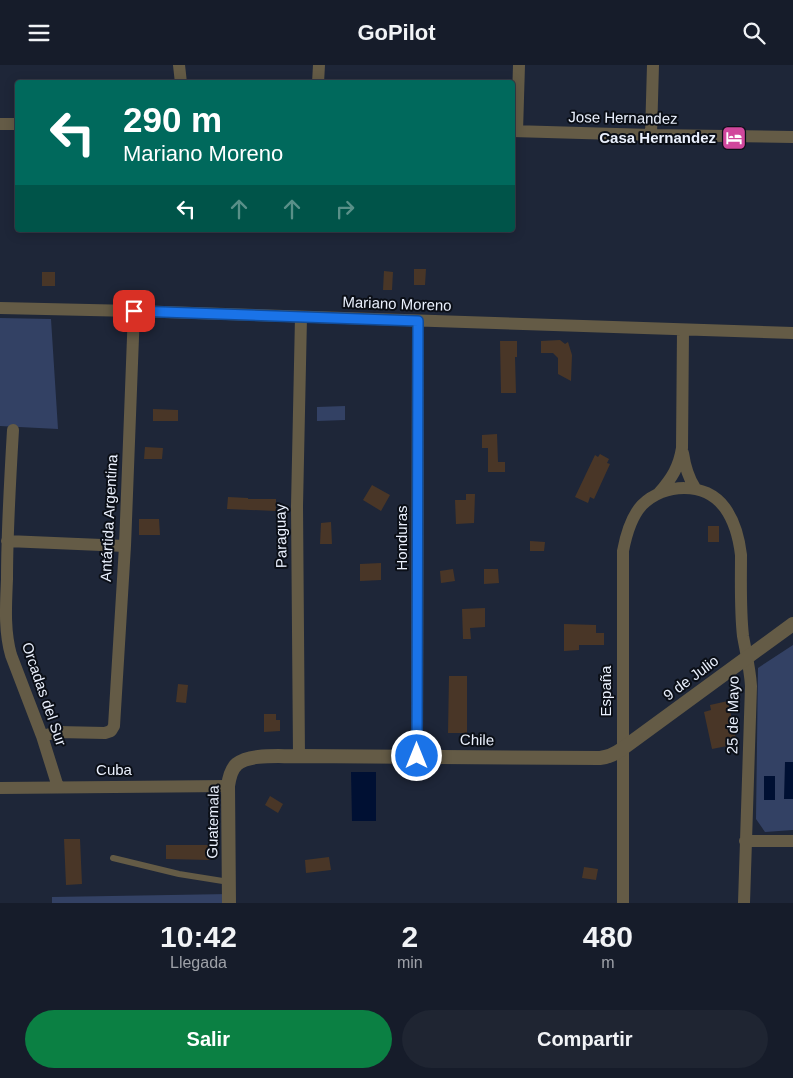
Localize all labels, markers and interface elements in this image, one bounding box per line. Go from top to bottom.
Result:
icon: menu [25,19,53,47]
icon: search [740,19,768,47]
text: GoPilot [357,20,436,45]
icon: left [40,100,105,165]
text: 290 m [123,100,222,139]
street label: Jose Hernandez [568,108,678,127]
hotel icon: Casa Hernandez [721,125,747,151]
place label: Casa Hernandez [599,129,716,146]
text: Mariano Moreno [123,141,283,166]
icon: left [172,195,200,223]
icon: ahead [225,195,253,223]
icon: ahead [278,195,306,223]
icon: right [331,195,359,223]
pin [113,290,155,332]
street label: Mariano Moreno [342,293,452,314]
icon: arrive [120,297,148,325]
street label: Antártida Argentina [97,453,120,582]
street label: Paraguay [271,503,290,568]
street label: Honduras [393,505,410,571]
street label: Orcadas del Sur [19,640,70,748]
street label: 9 de Julio [660,651,721,704]
street label: España [597,665,614,716]
street label: 25 de Mayo [723,676,742,754]
position arrow [390,729,442,781]
street label: Chile [460,731,494,748]
street label: Cuba [96,761,133,778]
street label: Guatemala [203,785,222,859]
text: 10:42 [160,920,237,953]
text: 2 [401,920,418,953]
text: 480 [583,920,633,953]
text: Llegada [170,954,227,971]
text: min [397,954,423,971]
text: m [601,954,614,971]
button: Salir [25,1010,392,1068]
button: Compartir [402,1010,768,1068]

